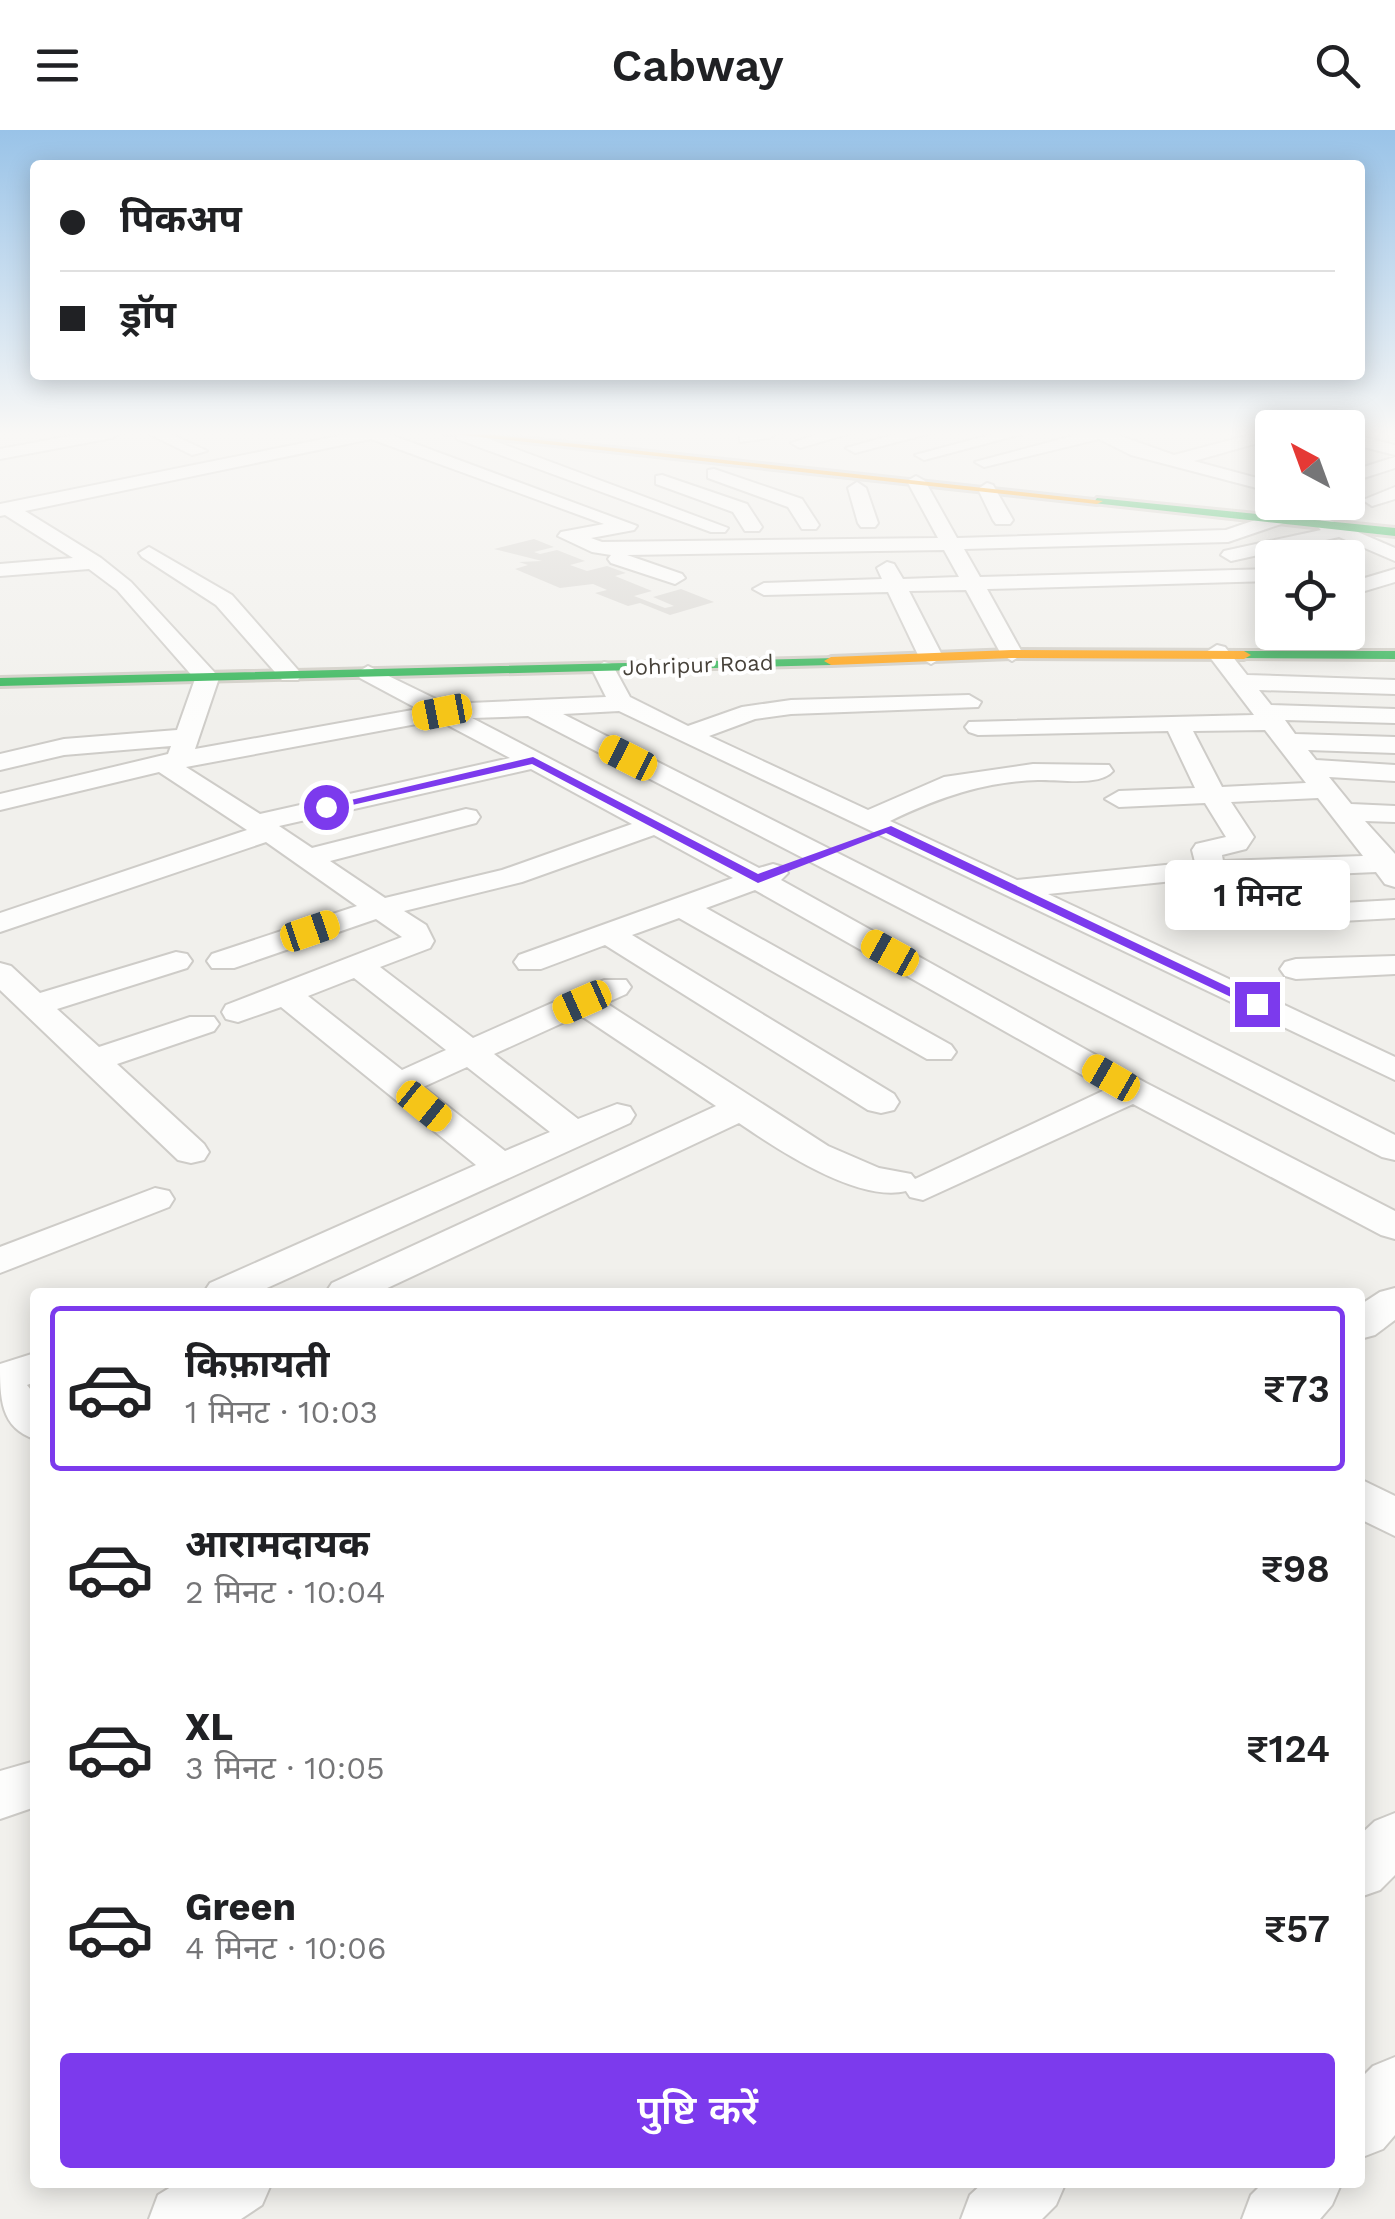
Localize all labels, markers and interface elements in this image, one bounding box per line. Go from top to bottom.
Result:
icon: menu [30,38,85,93]
icon: search [1310,38,1365,93]
text: Cabway [611,39,784,92]
text: पिकअप [120,197,242,241]
text: ड्रॉप [120,293,176,337]
north arrow [1255,410,1365,520]
map controls [1255,410,1365,650]
button: locate [1255,540,1365,650]
street label: Johripur Road [622,650,774,680]
car [410,692,474,732]
car [594,731,662,785]
route start [304,785,349,830]
callout: 1 मिनट [1164,859,1350,929]
text: 1 मिनट [1213,876,1302,914]
car [277,907,343,955]
car [856,925,924,981]
car [548,976,616,1028]
route end [1235,982,1280,1027]
car [1078,1050,1144,1106]
car [391,1075,457,1137]
text: किफ़ायती [185,1342,329,1386]
icon: car [65,1344,155,1434]
text: ₹73 [1263,1367,1330,1411]
text: 1 मिनट · 10:03 [185,1393,378,1431]
text: आरामदायक [185,1522,369,1566]
icon: car [65,1524,155,1614]
text: ₹98 [1261,1547,1330,1591]
text: 2 मिनट · 10:04 [185,1573,386,1611]
icon: car [65,1704,155,1794]
text: XL [185,1705,233,1749]
text: ₹124 [1246,1727,1330,1771]
text: 3 मिनट · 10:05 [185,1749,385,1787]
icon: car [65,1884,155,1974]
text: Green [185,1885,296,1929]
text: ₹57 [1264,1907,1330,1951]
text: 4 मिनट · 10:06 [185,1929,386,1967]
button: पुष्टि करें [60,2053,1335,2168]

